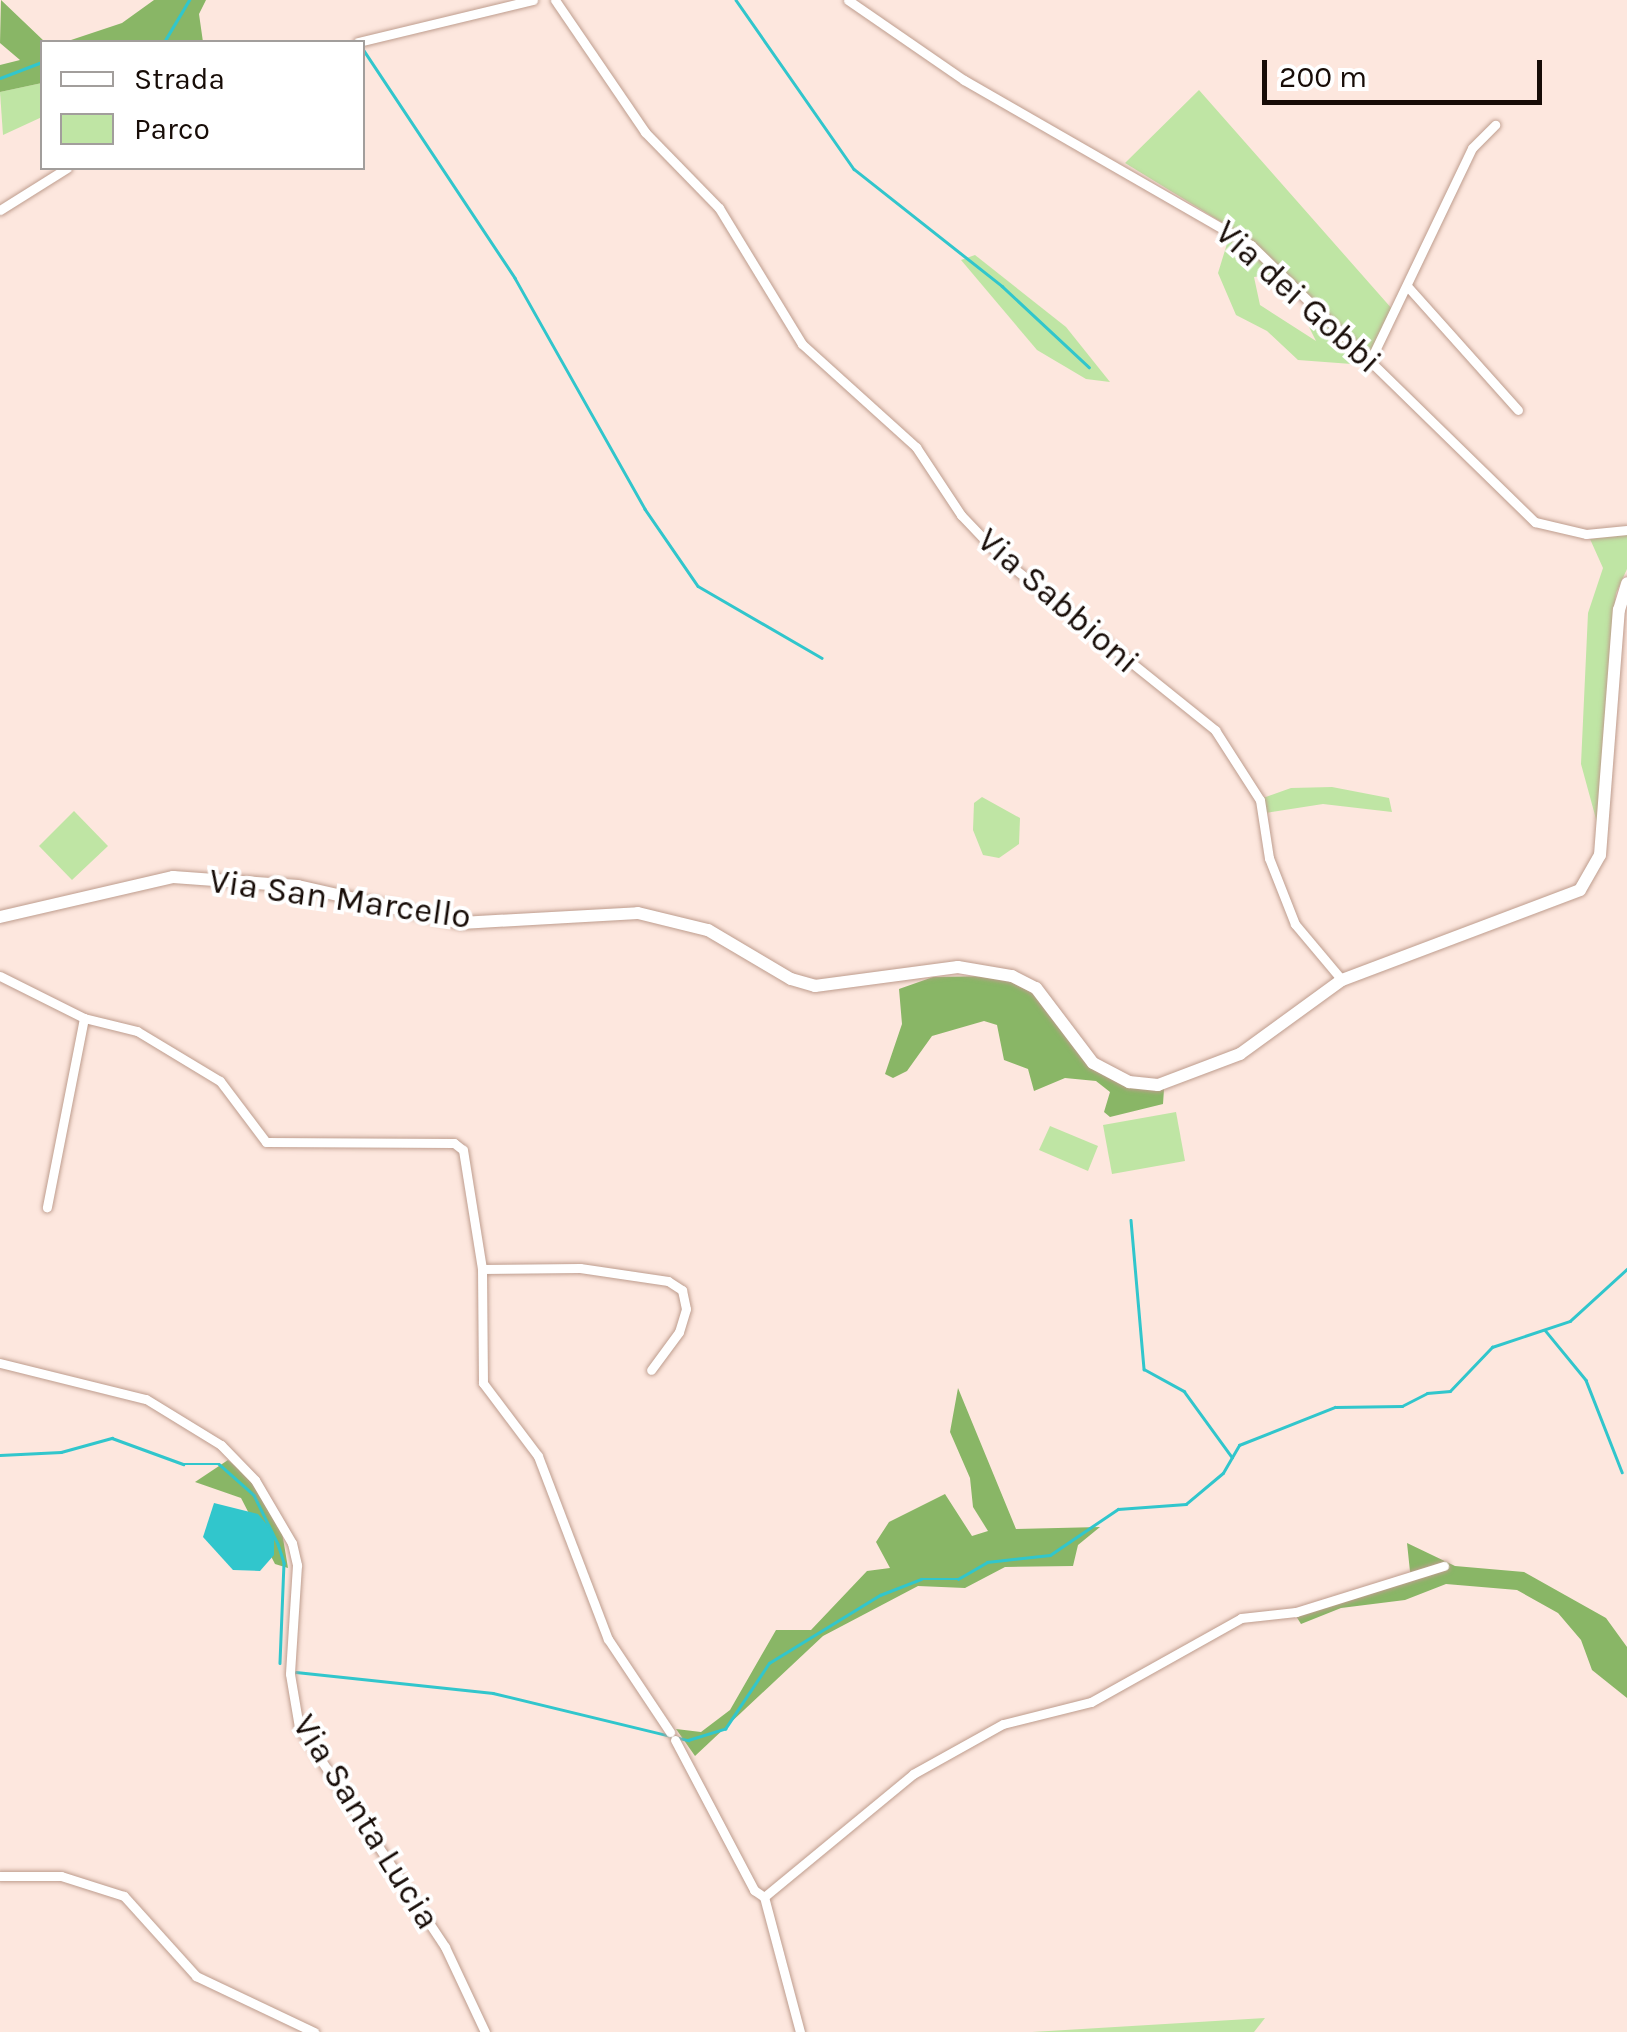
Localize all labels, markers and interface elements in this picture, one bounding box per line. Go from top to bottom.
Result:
legend [40,40,365,170]
scale bar [1267,40,1547,102]
text: 200 m [1279,59,1367,95]
text: Strada [134,61,225,97]
text: Parco [134,111,210,147]
street label: Via dei Gobbi [1206,212,1390,382]
street label: Via Sabbioni [968,519,1148,683]
street label: Via San Marcello [206,860,474,938]
street label: Via Santa Lucia [283,1707,449,1937]

